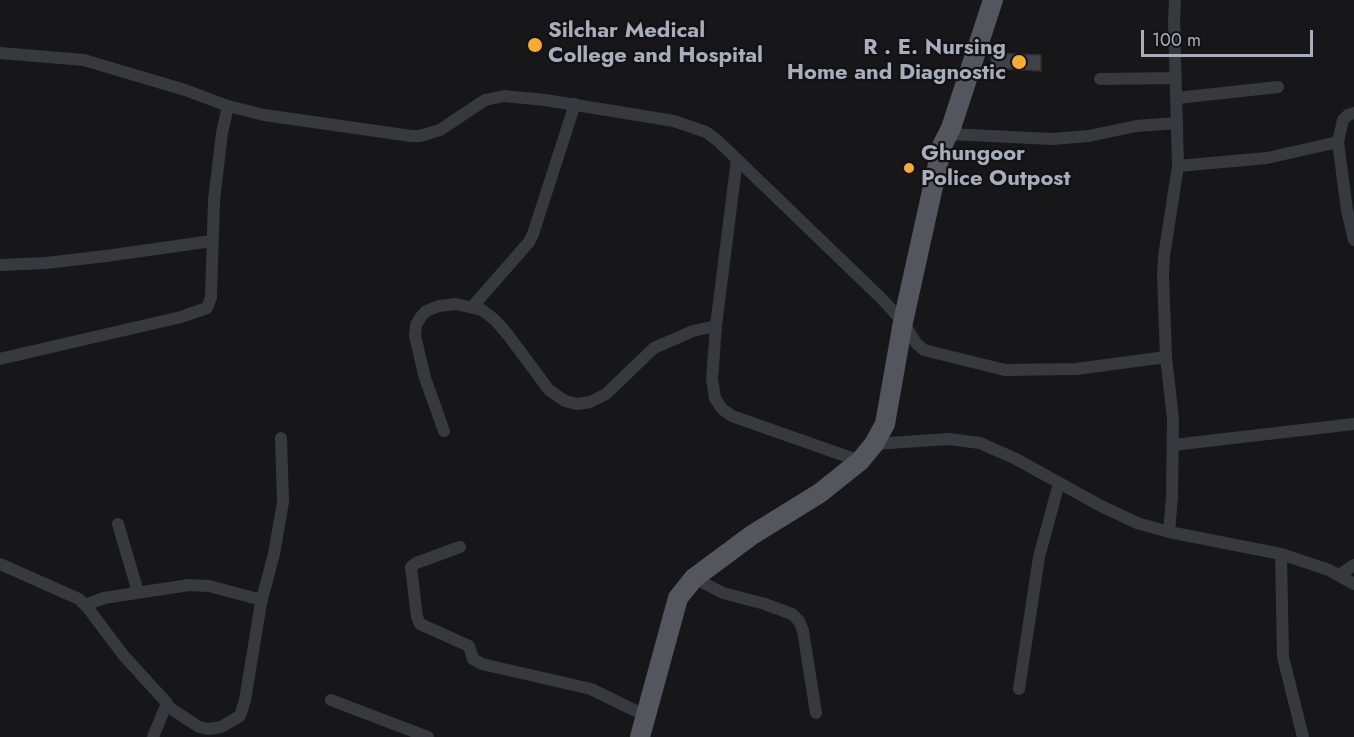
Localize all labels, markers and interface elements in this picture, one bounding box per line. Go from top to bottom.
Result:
scale bar [1144,18,1316,56]
place label: Silchar Medical College and Hospital [548,19,763,70]
text: 100 m [1152,27,1201,53]
marker: Silchar Medical College and Hospital [526,36,544,54]
place label: R . E. Nursing Home and Diagnostic [787,36,1006,88]
marker: R . E. Nursing Home and Diagnostic [1010,53,1028,71]
place label: Ghungoor Police Outpost [921,142,1070,194]
marker: Ghungoor Police Outpost [902,161,916,175]

